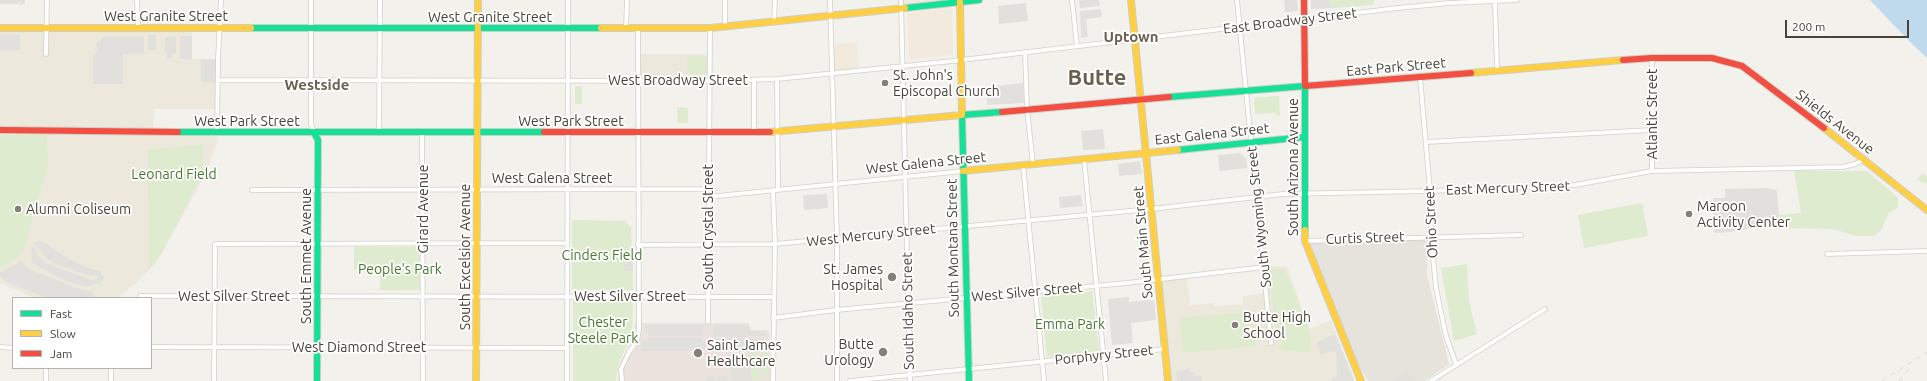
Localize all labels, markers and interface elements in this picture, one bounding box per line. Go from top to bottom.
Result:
street label: East Broadway Street [1222,4,1358,38]
street label: West Granite Street [104,8,228,24]
street label: West Granite Street [428,9,552,25]
scale bar [1787,12,1911,38]
text: 200 m [1792,20,1825,33]
district label: Uptown [1103,28,1159,46]
street label: East Park Street [1345,54,1447,80]
district label: Butte [1068,65,1126,91]
place label: St. John's Episcopal Church [893,67,1000,100]
street label: Atlantic Street [1644,68,1660,160]
street label: West Broadway Street [608,72,748,88]
district label: Westside [285,76,349,94]
marker: St. John's Episcopal Church [880,78,890,88]
street label: Shields Avenue [1792,86,1878,158]
street label: South Arizona Avenue [1285,98,1301,236]
street label: West Park Street [194,113,300,129]
street label: West Park Street [518,113,624,129]
street label: East Galena Street [1154,120,1270,148]
street label: South Wyoming Street [1243,146,1275,288]
street label: West Galena Street [865,148,987,178]
street label: Girard Avenue [415,164,431,254]
street label: South Crystal Street [700,164,716,290]
park label: Leonard Field [131,166,217,182]
street label: West Galena Street [492,170,612,186]
street label: East Mercury Street [1446,177,1570,199]
street label: South Montana Street [943,179,963,317]
street label: South Excelsior Avenue [457,184,473,330]
street label: South Main Street [1130,185,1156,299]
street label: Ohio Street [1421,185,1441,259]
street label: South Emmet Avenue [298,188,314,324]
place label: Maroon Activity Center [1697,198,1790,230]
place label: Alumni Coliseum [26,201,131,217]
marker: Alumni Coliseum [13,204,23,214]
marker: Maroon Activity Center [1684,209,1694,219]
street label: West Mercury Street [806,220,936,250]
street label: Curtis Street [1325,228,1405,248]
park label: Cinders Field [562,247,642,263]
street label: South Idaho Street [899,252,917,370]
park label: People's Park [358,261,442,277]
place label: St. James Hospital [823,261,883,294]
marker: St. James Hospital [886,271,898,283]
street label: West Silver Street [971,279,1083,305]
street label: West Silver Street [178,288,290,304]
street label: West Silver Street [574,288,686,304]
legend [12,297,152,369]
text: Fast [50,307,72,320]
place label: Butte High School [1243,309,1311,342]
park label: Chester Steele Park [568,314,638,346]
park label: Emma Park [1035,316,1105,332]
marker: Butte High School [1230,320,1240,330]
text: Slow [50,327,76,340]
place label: Butte Urology [824,336,874,368]
place label: Saint James Healthcare [707,337,782,370]
street label: West Diamond Street [292,339,426,355]
street label: Porphyry Street [1054,341,1154,369]
marker: Butte Urology [877,346,889,358]
text: Jam [50,347,72,360]
marker: Saint James Healthcare [692,347,704,359]

